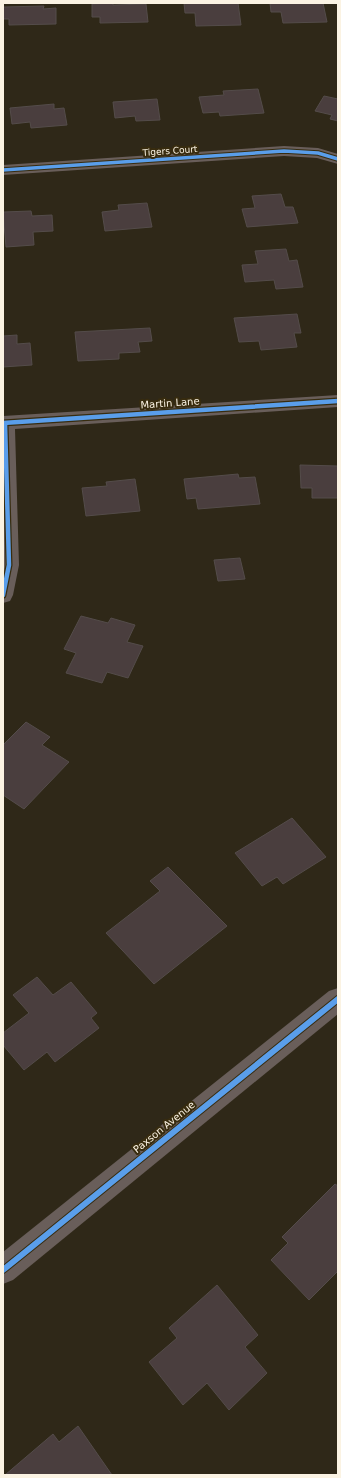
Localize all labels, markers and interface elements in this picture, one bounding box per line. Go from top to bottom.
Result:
street label: Tigers Court [141,144,198,158]
street label: Martin Lane [140,395,200,411]
street label: Paxson Avenue [131,1099,197,1155]

